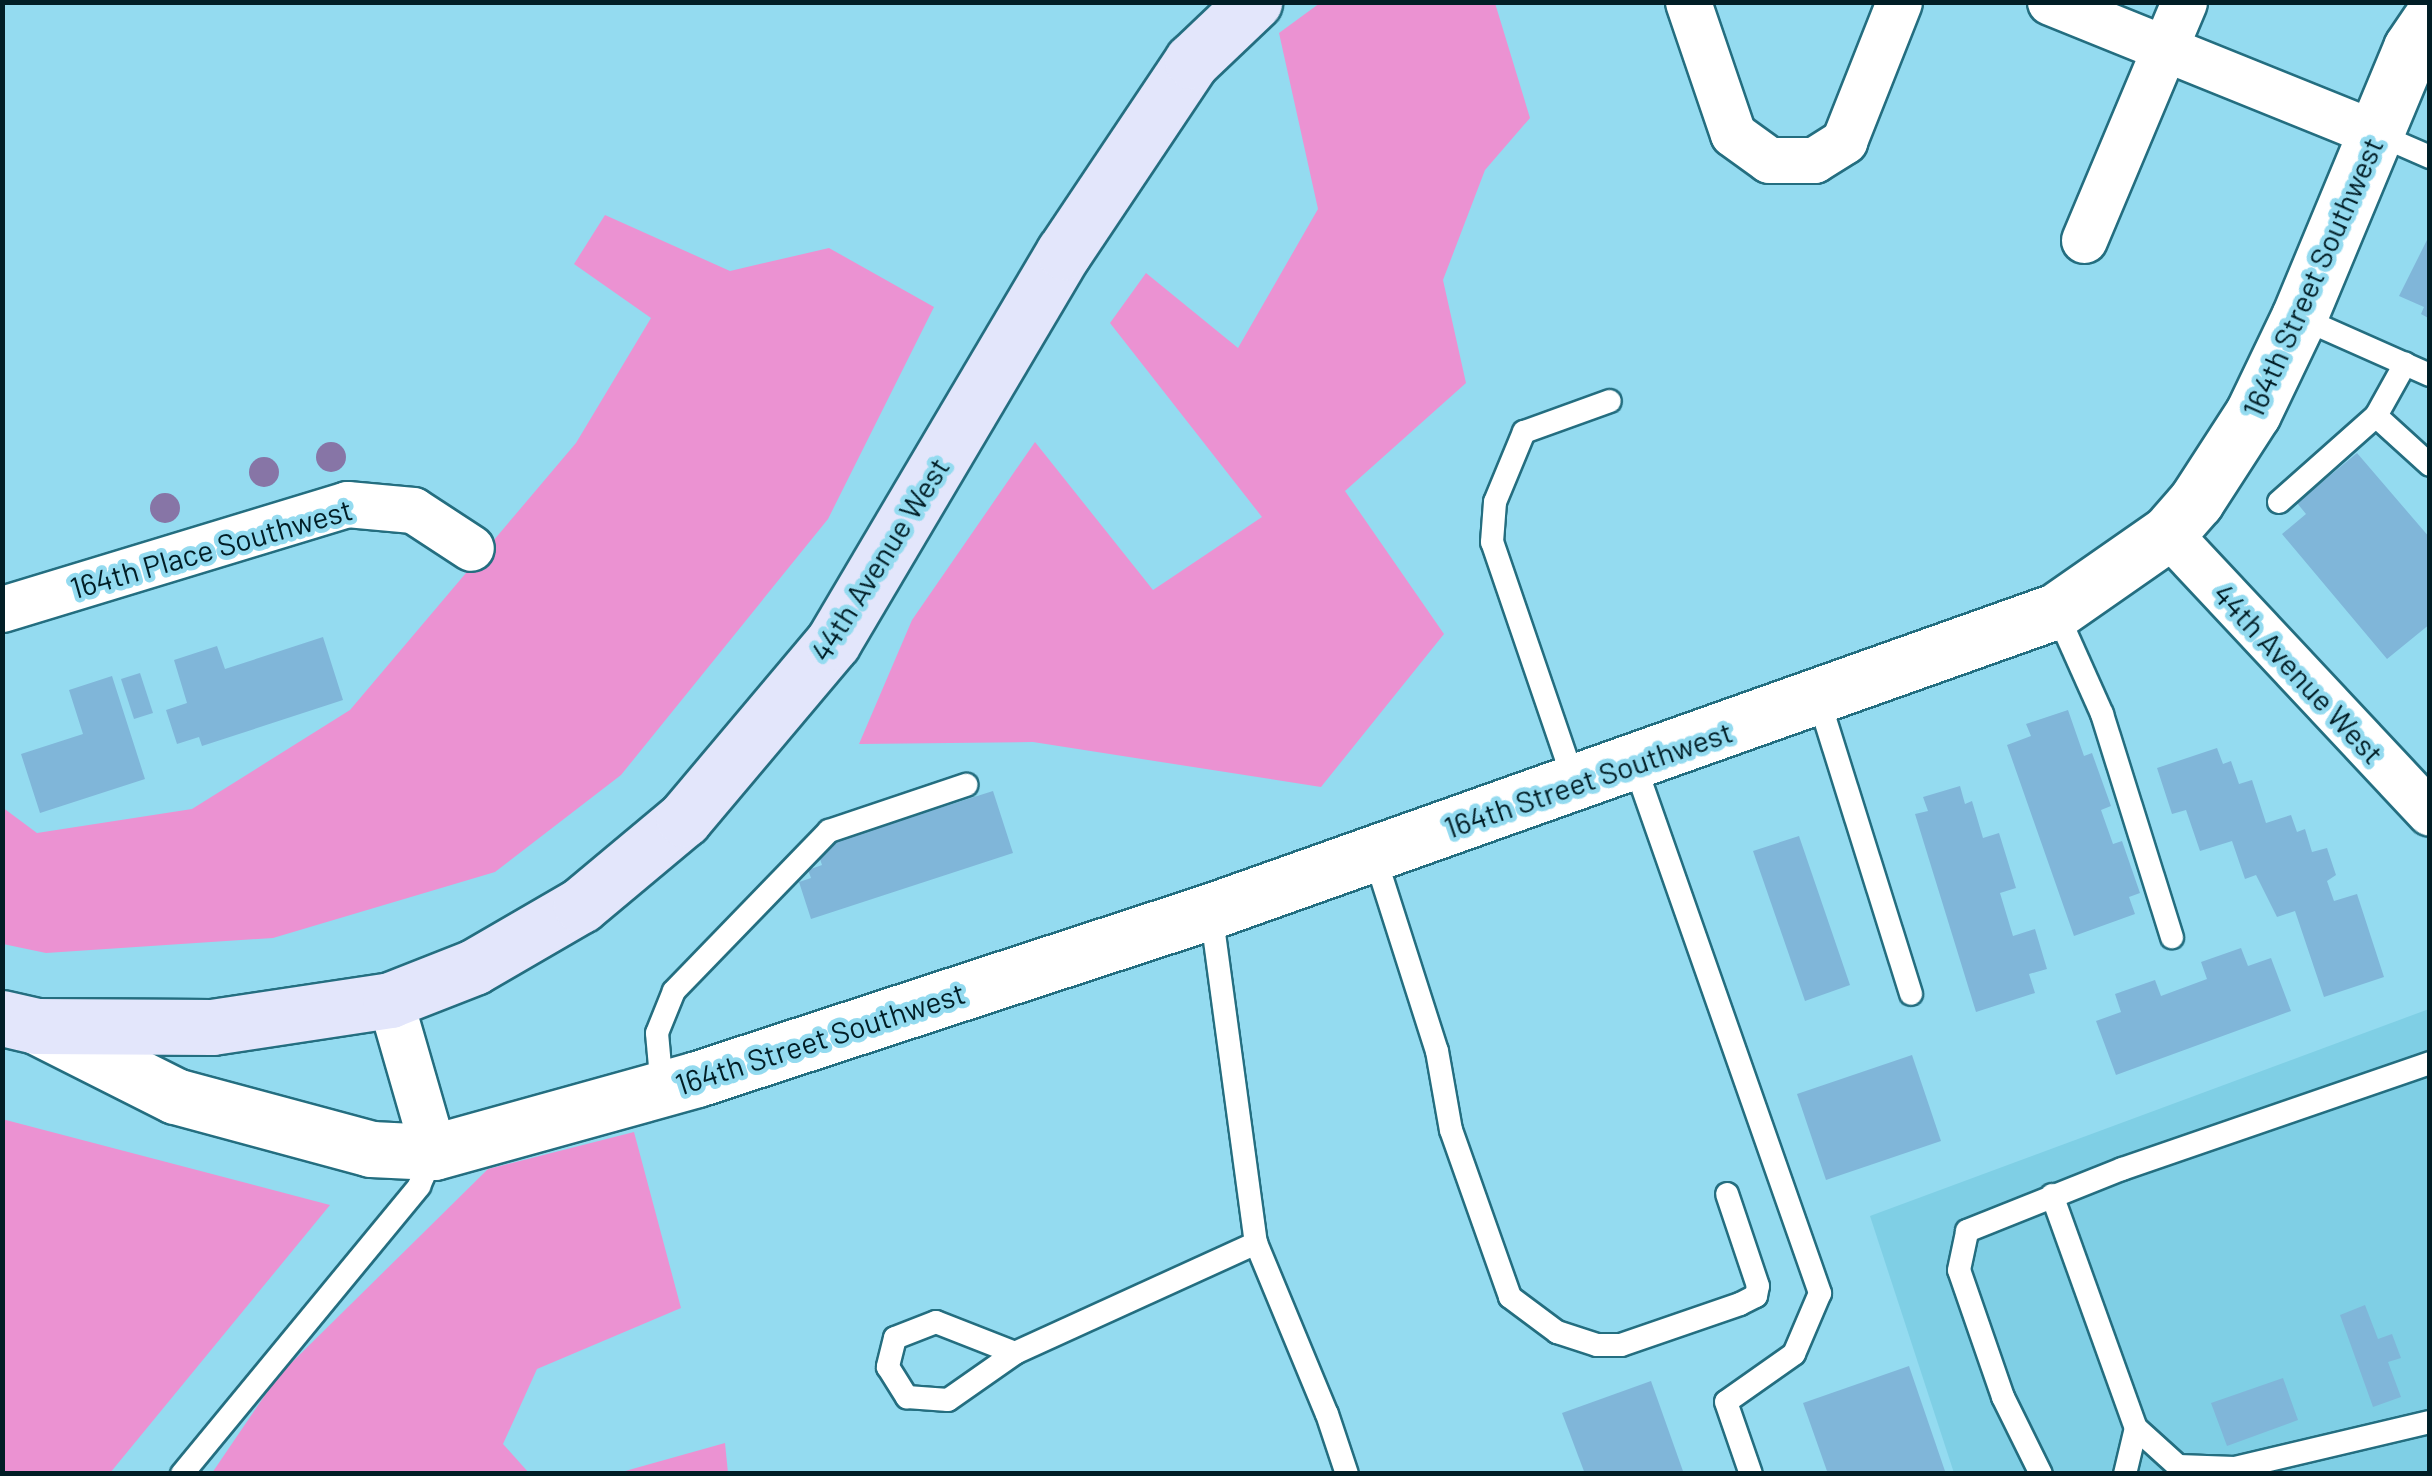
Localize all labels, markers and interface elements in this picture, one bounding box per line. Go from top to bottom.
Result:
street label: 164th Street Southwest [2234,132,2390,422]
street label: 44th Avenue West [802,450,956,668]
street label: 164th Place Southwest [66,490,356,606]
street label: 44th Avenue West [2206,575,2392,771]
street label: 164th Street Southwest [1439,713,1737,845]
street label: 164th Street Southwest [671,974,969,1102]

